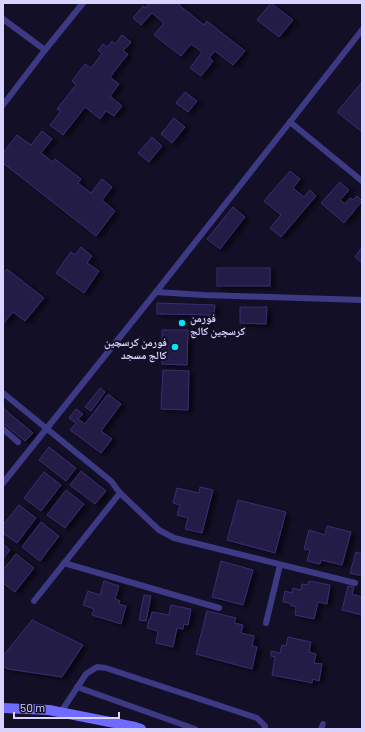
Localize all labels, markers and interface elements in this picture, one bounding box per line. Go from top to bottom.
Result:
place label: فورمن کرسچین کالج [190,311,245,339]
marker: فورمن کرسچین کالج [177,318,187,328]
place label: فورمن کرسچین کالج مسجد [104,335,167,363]
marker: فورمن کرسچین کالج مسجد [170,342,180,352]
scale bar [14,694,119,720]
text: 50 m [20,700,45,714]

